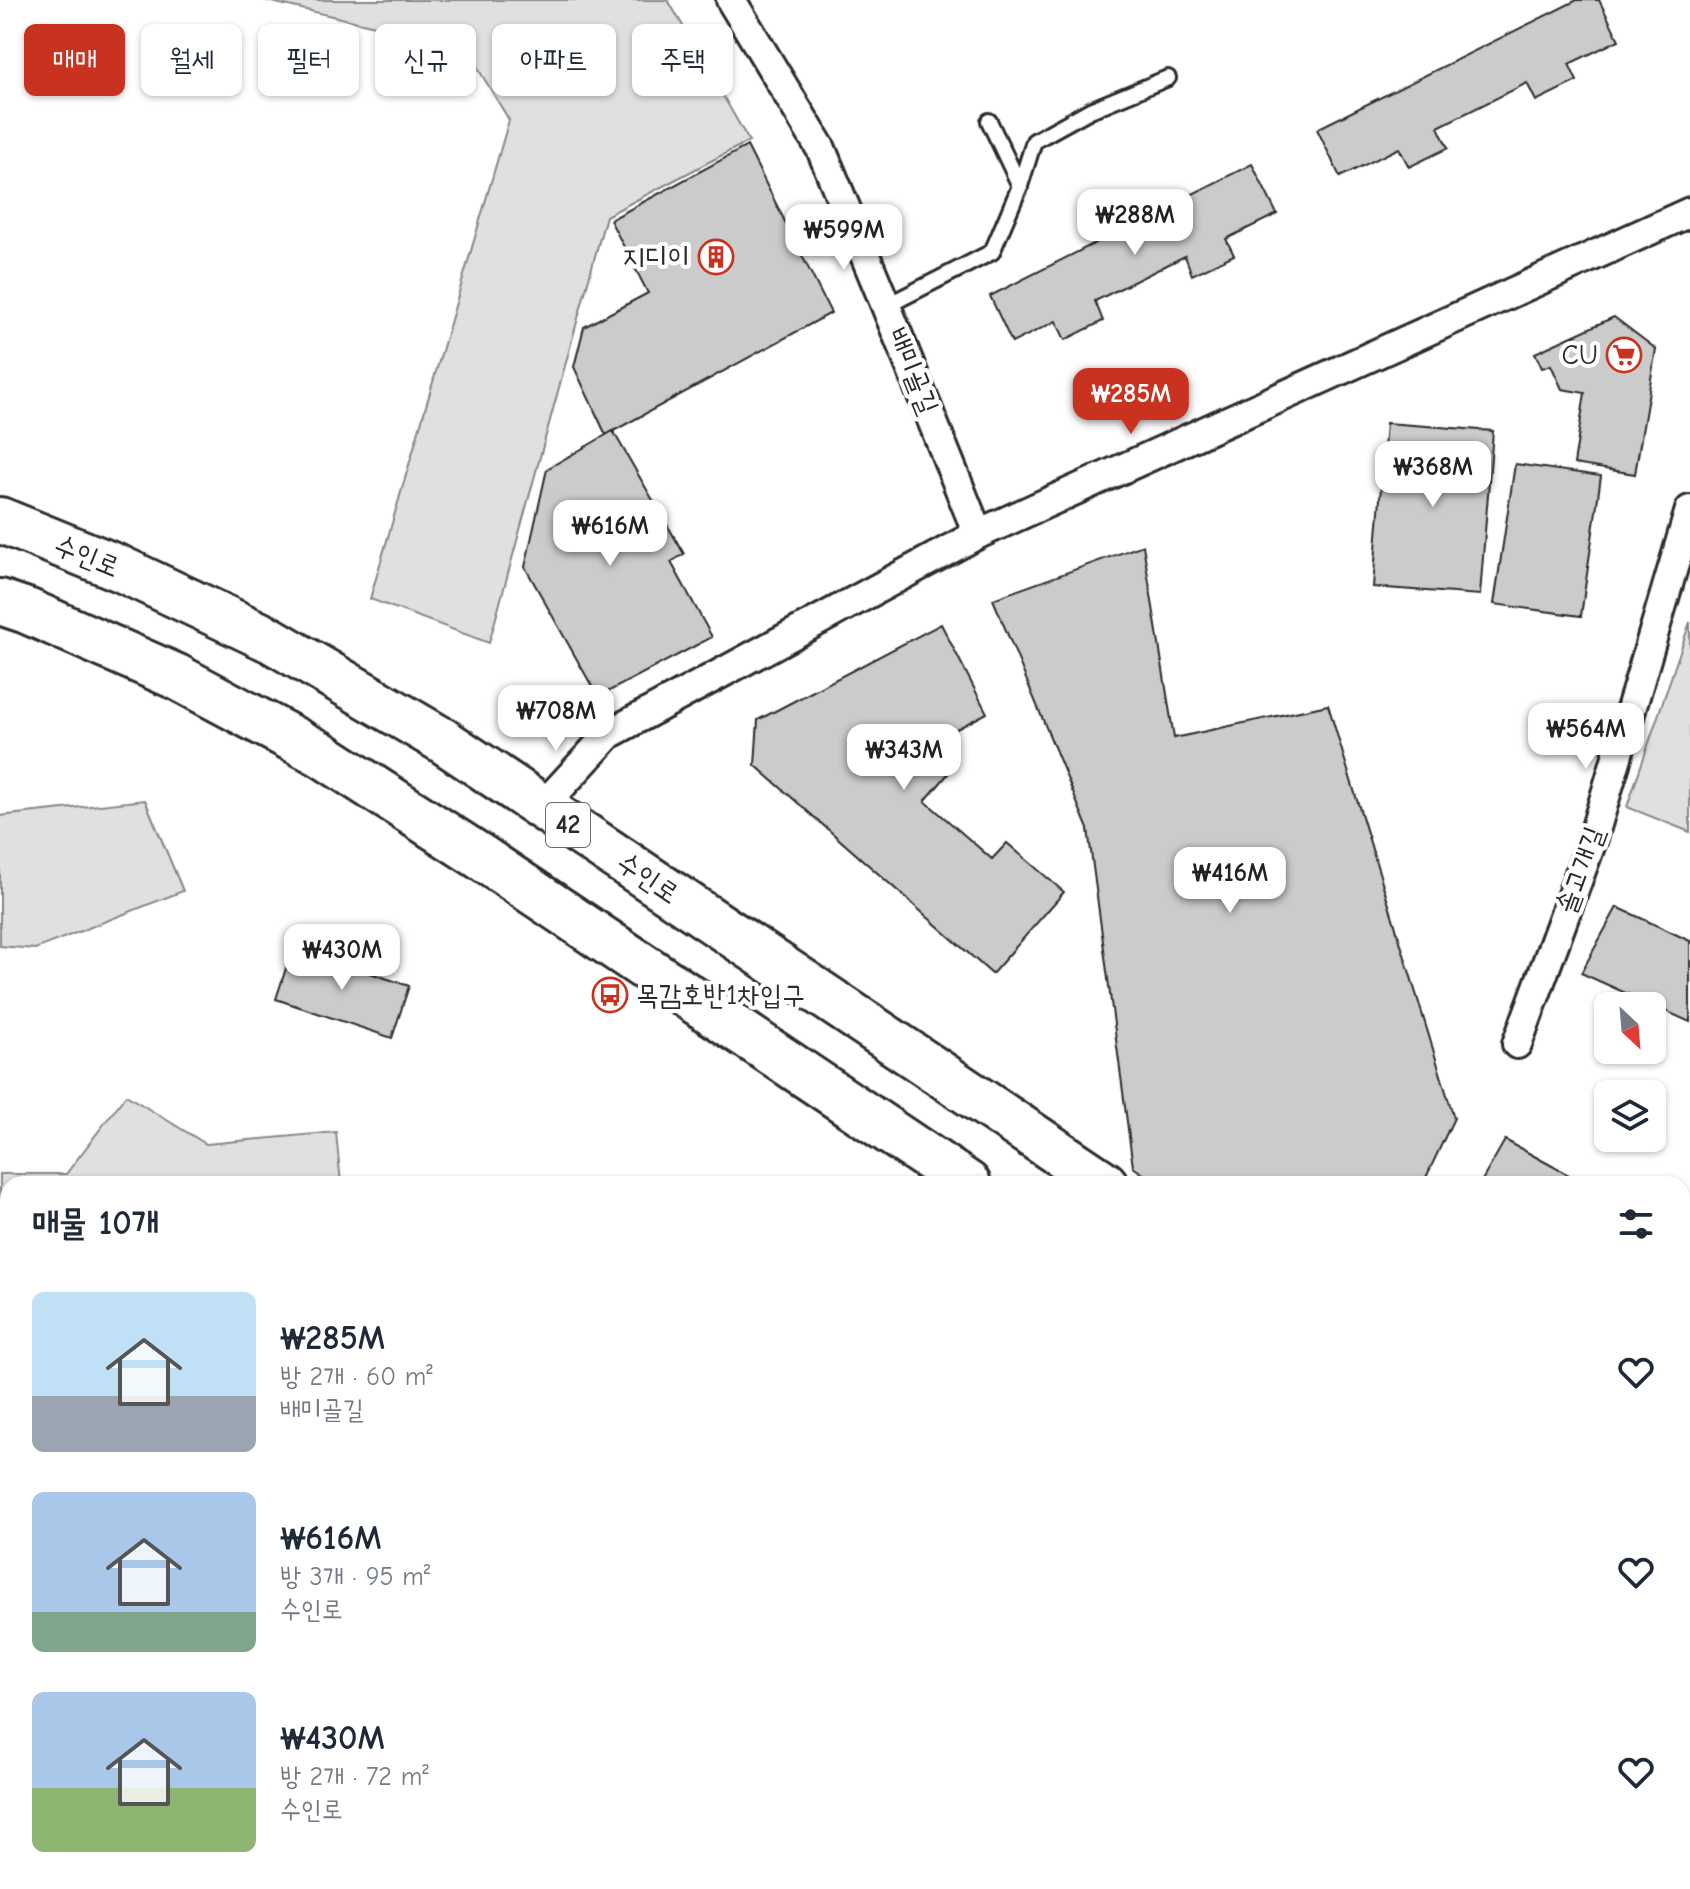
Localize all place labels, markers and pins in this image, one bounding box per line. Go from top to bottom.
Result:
pin: ₩288M [1079,189,1191,257]
pin: ₩599M [788,204,900,272]
building icon: 지디이 [697,238,735,276]
place label: 지디이 [622,241,690,273]
supermarket icon: CU [1605,336,1643,374]
place label: CU [1561,339,1598,371]
pin: ₩285M [1075,368,1187,436]
pin: ₩368M [1377,441,1489,509]
pin: ₩616M [554,500,666,568]
pin: ₩708M [500,685,612,753]
pin: ₩564M [1530,703,1642,771]
pin: ₩343M [848,724,960,792]
pin: ₩416M [1174,847,1286,915]
pin: ₩430M [286,924,398,992]
bus stop icon: 목감호반1차입구 [591,976,629,1014]
place label: 목감호반1차입구 [636,979,805,1011]

